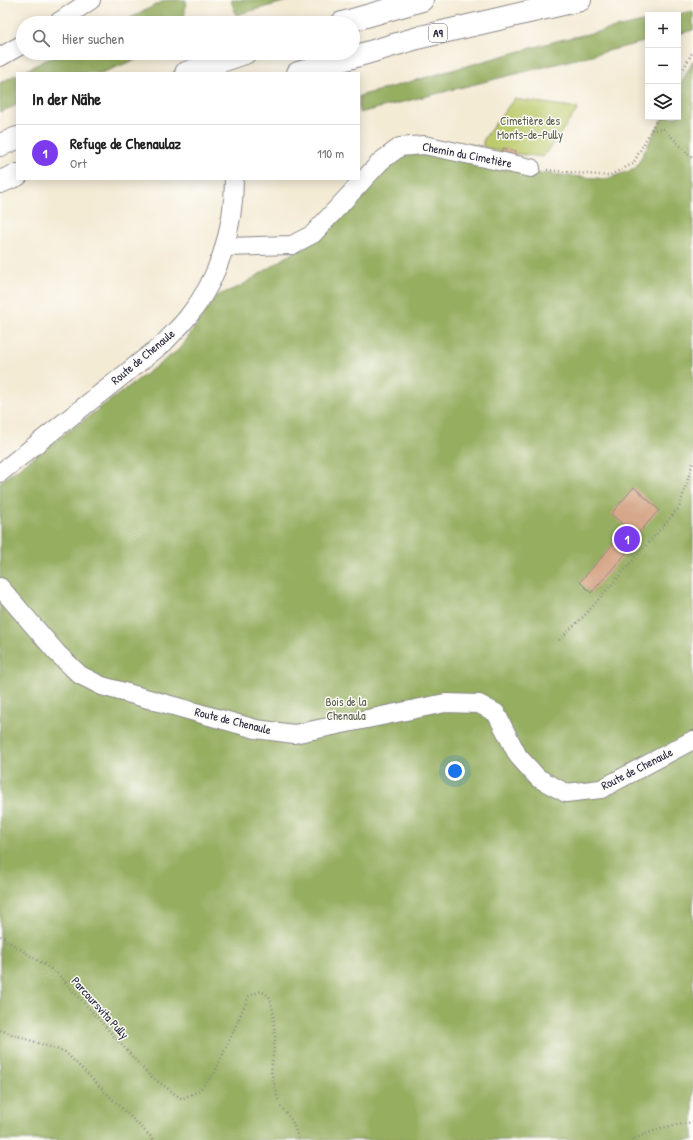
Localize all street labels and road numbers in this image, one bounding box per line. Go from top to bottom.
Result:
road number: A9 [429,24,447,42]
street label: Chemin du Cimetière [421,137,514,172]
street label: Route de Chenaule [107,325,178,388]
street label: Route de Chenaule [193,703,273,738]
street label: Route de Chenaule [598,743,676,794]
street label: Parcoursvita Pully [68,973,133,1043]

